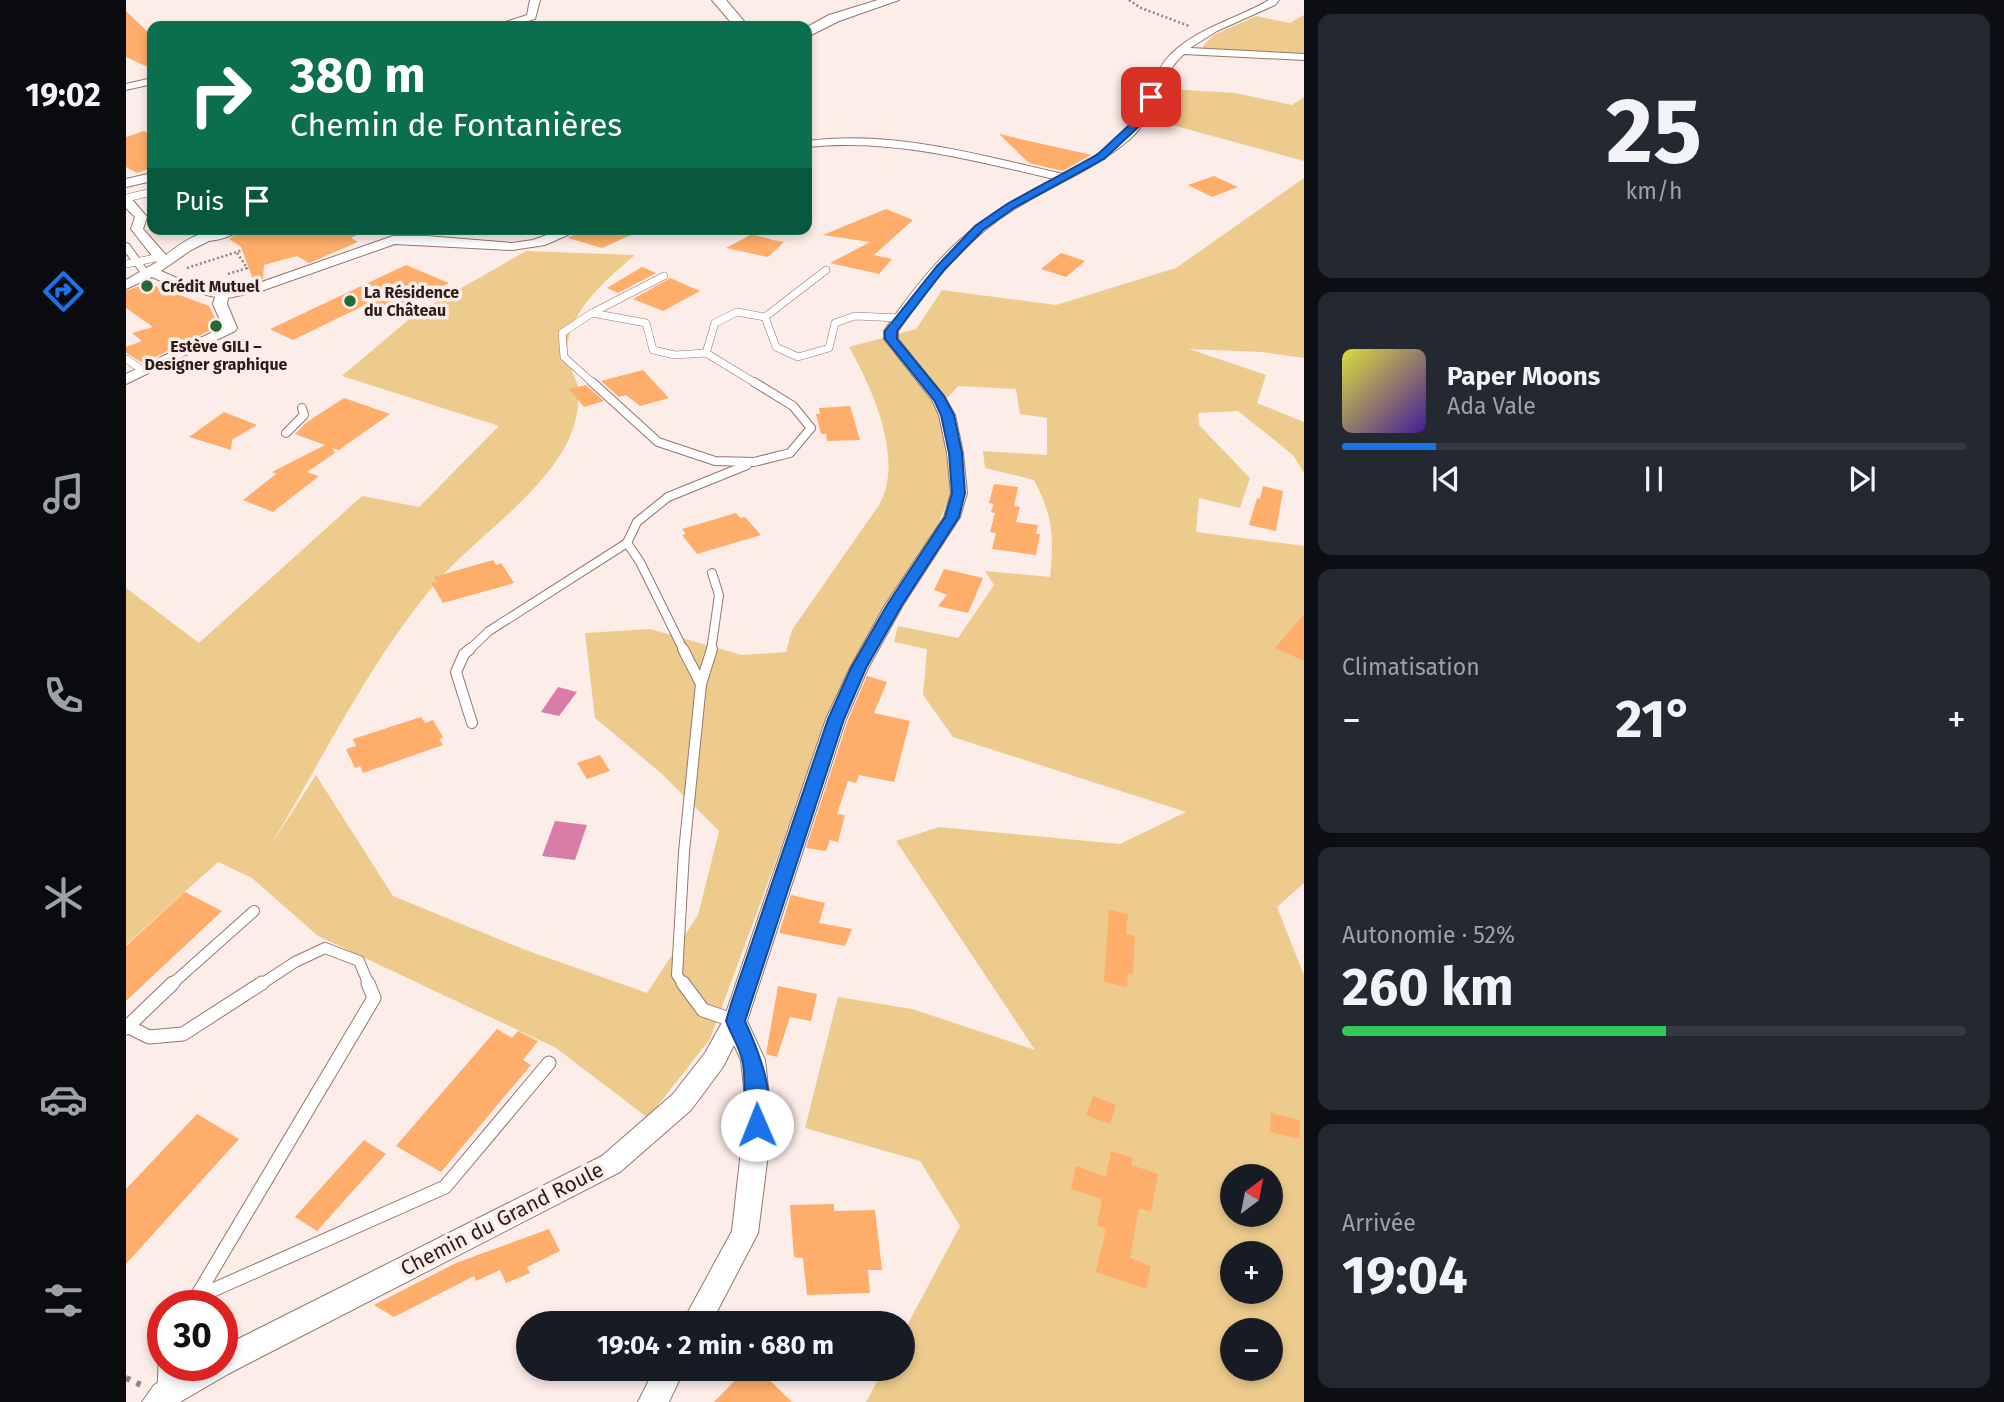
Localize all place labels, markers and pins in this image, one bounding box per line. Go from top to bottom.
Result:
pin [1121,67,1181,127]
place label: Crédit Mutuel [161,277,260,296]
marker: Crédit Mutuel [139,278,155,294]
place label: La Résidence du Château [364,283,459,320]
marker: La Résidence du Château [342,293,358,309]
marker: Estève GILI – Designer graphique [208,318,224,334]
place label: Estève GILI – Designer graphique [145,337,288,374]

